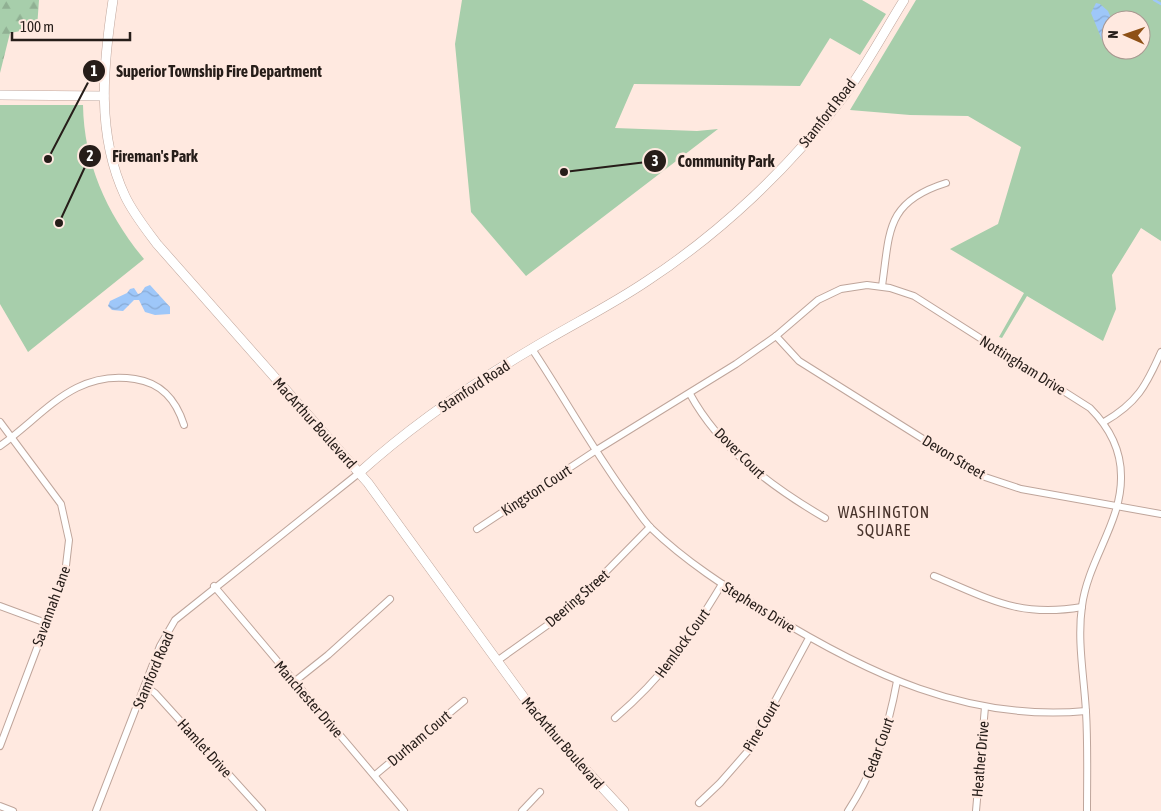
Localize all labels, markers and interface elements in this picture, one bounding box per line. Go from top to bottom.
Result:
scale bar [12,10,130,42]
north arrow [1101,10,1151,60]
text: 100 m [20,18,54,35]
text: N [1105,30,1121,39]
callout: Superior Township Fire Department [81,56,332,87]
text: 1 [90,62,98,79]
text: Superior Township Fire Department [116,62,322,80]
street label: Stamford Road [795,76,859,150]
callout: Fireman's Park [77,141,208,172]
callout: Community Park [643,145,785,176]
text: 2 [86,147,94,164]
text: Fireman's Park [112,147,199,165]
text: 3 [651,152,659,169]
text: Community Park [677,152,775,170]
street label: Nottingham Drive [977,332,1069,398]
street label: Stamford Road [435,357,513,415]
street label: MacArthur Boulevard [270,374,360,472]
street label: Dover Court [711,424,769,482]
street label: Devon Street [919,432,989,482]
street label: Kingston Court [498,461,574,519]
district label: WASHINGTON SQUARE [838,503,930,539]
street label: Savannah Lane [29,563,73,648]
street label: Deering Street [542,566,612,630]
street label: Stephens Drive [720,578,799,636]
street label: Hemlock Court [651,605,713,681]
street label: Stamford Road [129,629,177,711]
street label: Manchester Drive [271,657,347,741]
street label: MacArthur Boulevard [519,694,607,792]
street label: Pine Court [739,698,783,754]
street label: Durham Court [384,707,454,769]
street label: Hamlet Drive [174,715,236,781]
street label: Cedar Court [859,715,897,781]
street label: Heather Drive [968,720,992,798]

